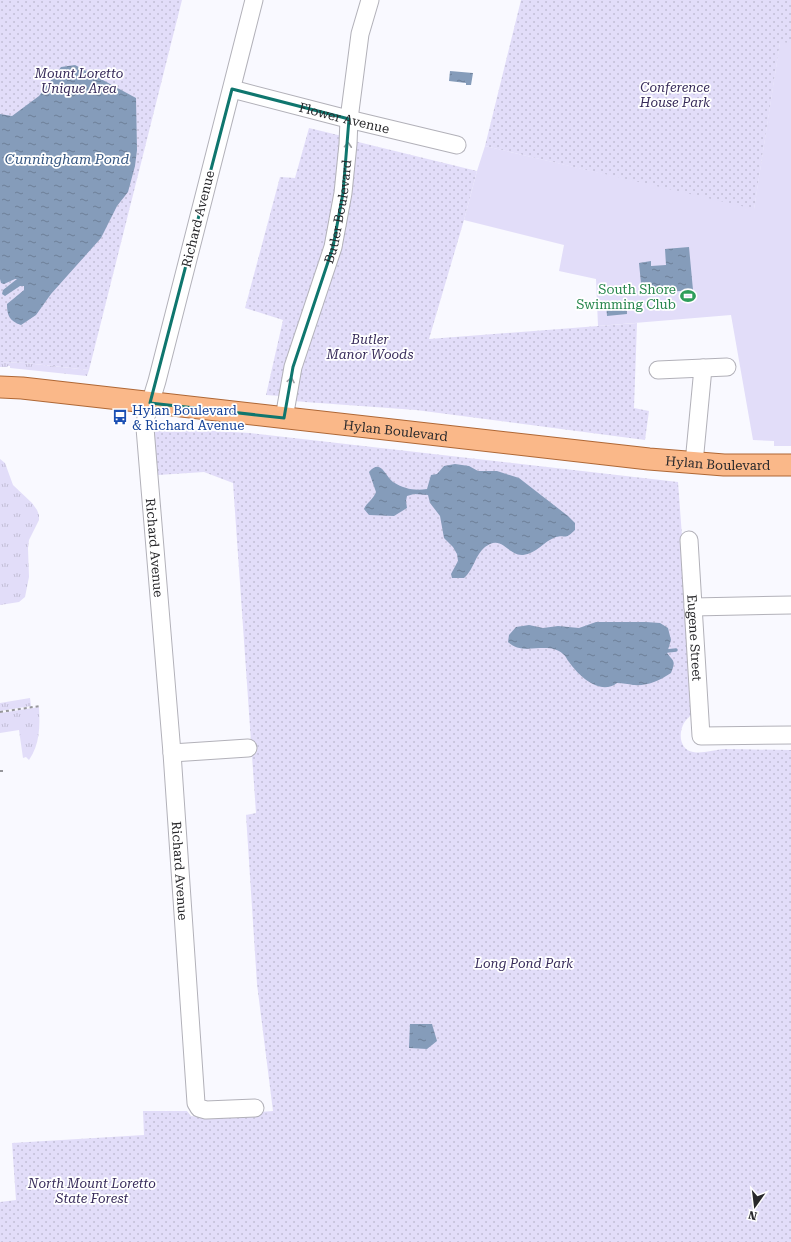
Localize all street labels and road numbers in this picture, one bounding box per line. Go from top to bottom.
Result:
street label: Flower Avenue [298,99,391,136]
street label: Butler Boulevard [321,158,354,265]
street label: Richard Avenue [179,169,217,269]
street label: Hylan Boulevard [343,417,449,444]
street label: Hylan Boulevard [665,453,771,473]
street label: Richard Avenue [143,498,167,598]
street label: Eugene Street [685,594,705,682]
street label: Richard Avenue [169,821,191,921]

